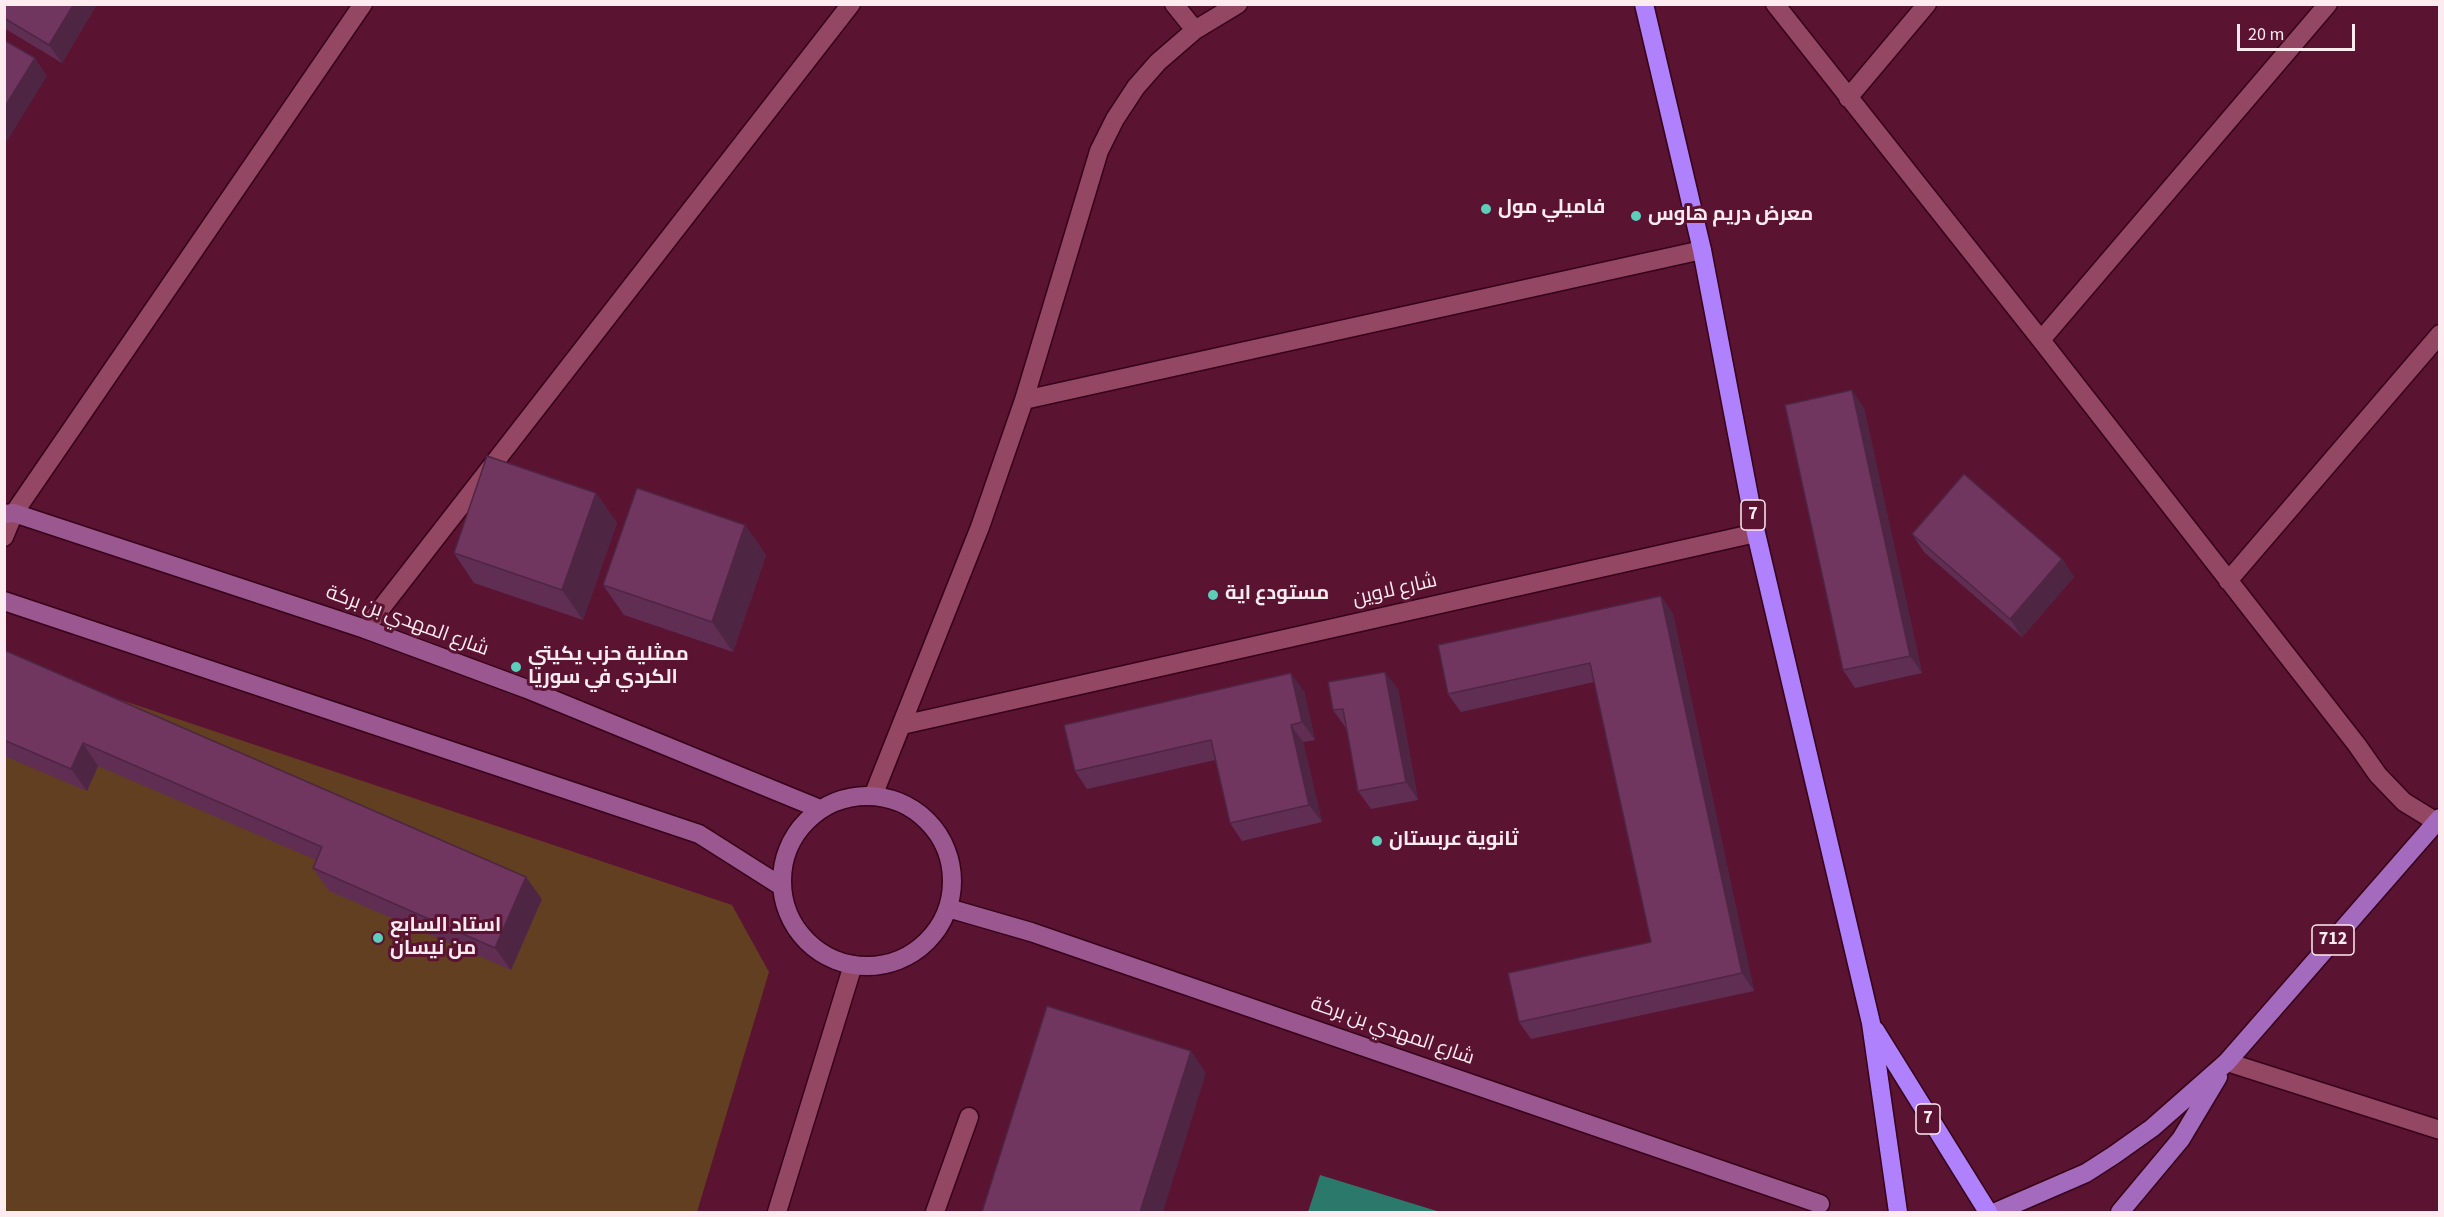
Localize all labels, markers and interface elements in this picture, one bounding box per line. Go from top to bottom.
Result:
scale bar [2240,12,2358,50]
text: 20 m [2248,22,2284,47]
place label: فاميلي مول [1498,197,1605,221]
marker: فاميلي مول [1479,202,1493,216]
place label: معرض دريم هاوس [1648,204,1813,228]
marker: معرض دريم هاوس [1629,209,1643,223]
road number: 7 [1741,500,1765,530]
street label: شارع لاوين [1350,570,1440,612]
street label: شارع المهدي بن بركة [322,581,492,663]
place label: مستودع اية [1225,583,1329,607]
marker: مستودع اية [1206,588,1220,602]
place label: ممثلية حزب يكيتي الكردي في سوريا [528,644,689,691]
marker: ممثلية حزب يكيتي الكردي في سوريا [509,660,523,674]
place label: ثانوية عربستان [1389,829,1518,853]
marker: ثانوية عربستان [1370,834,1384,848]
place label: استاد السابع من نيسان [390,915,501,962]
road number: 712 [2312,925,2354,955]
marker: استاد السابع من نيسان [371,931,385,945]
street label: شارع المهدي بن بركة [1307,993,1477,1071]
road number: 7 [1916,1104,1940,1134]

